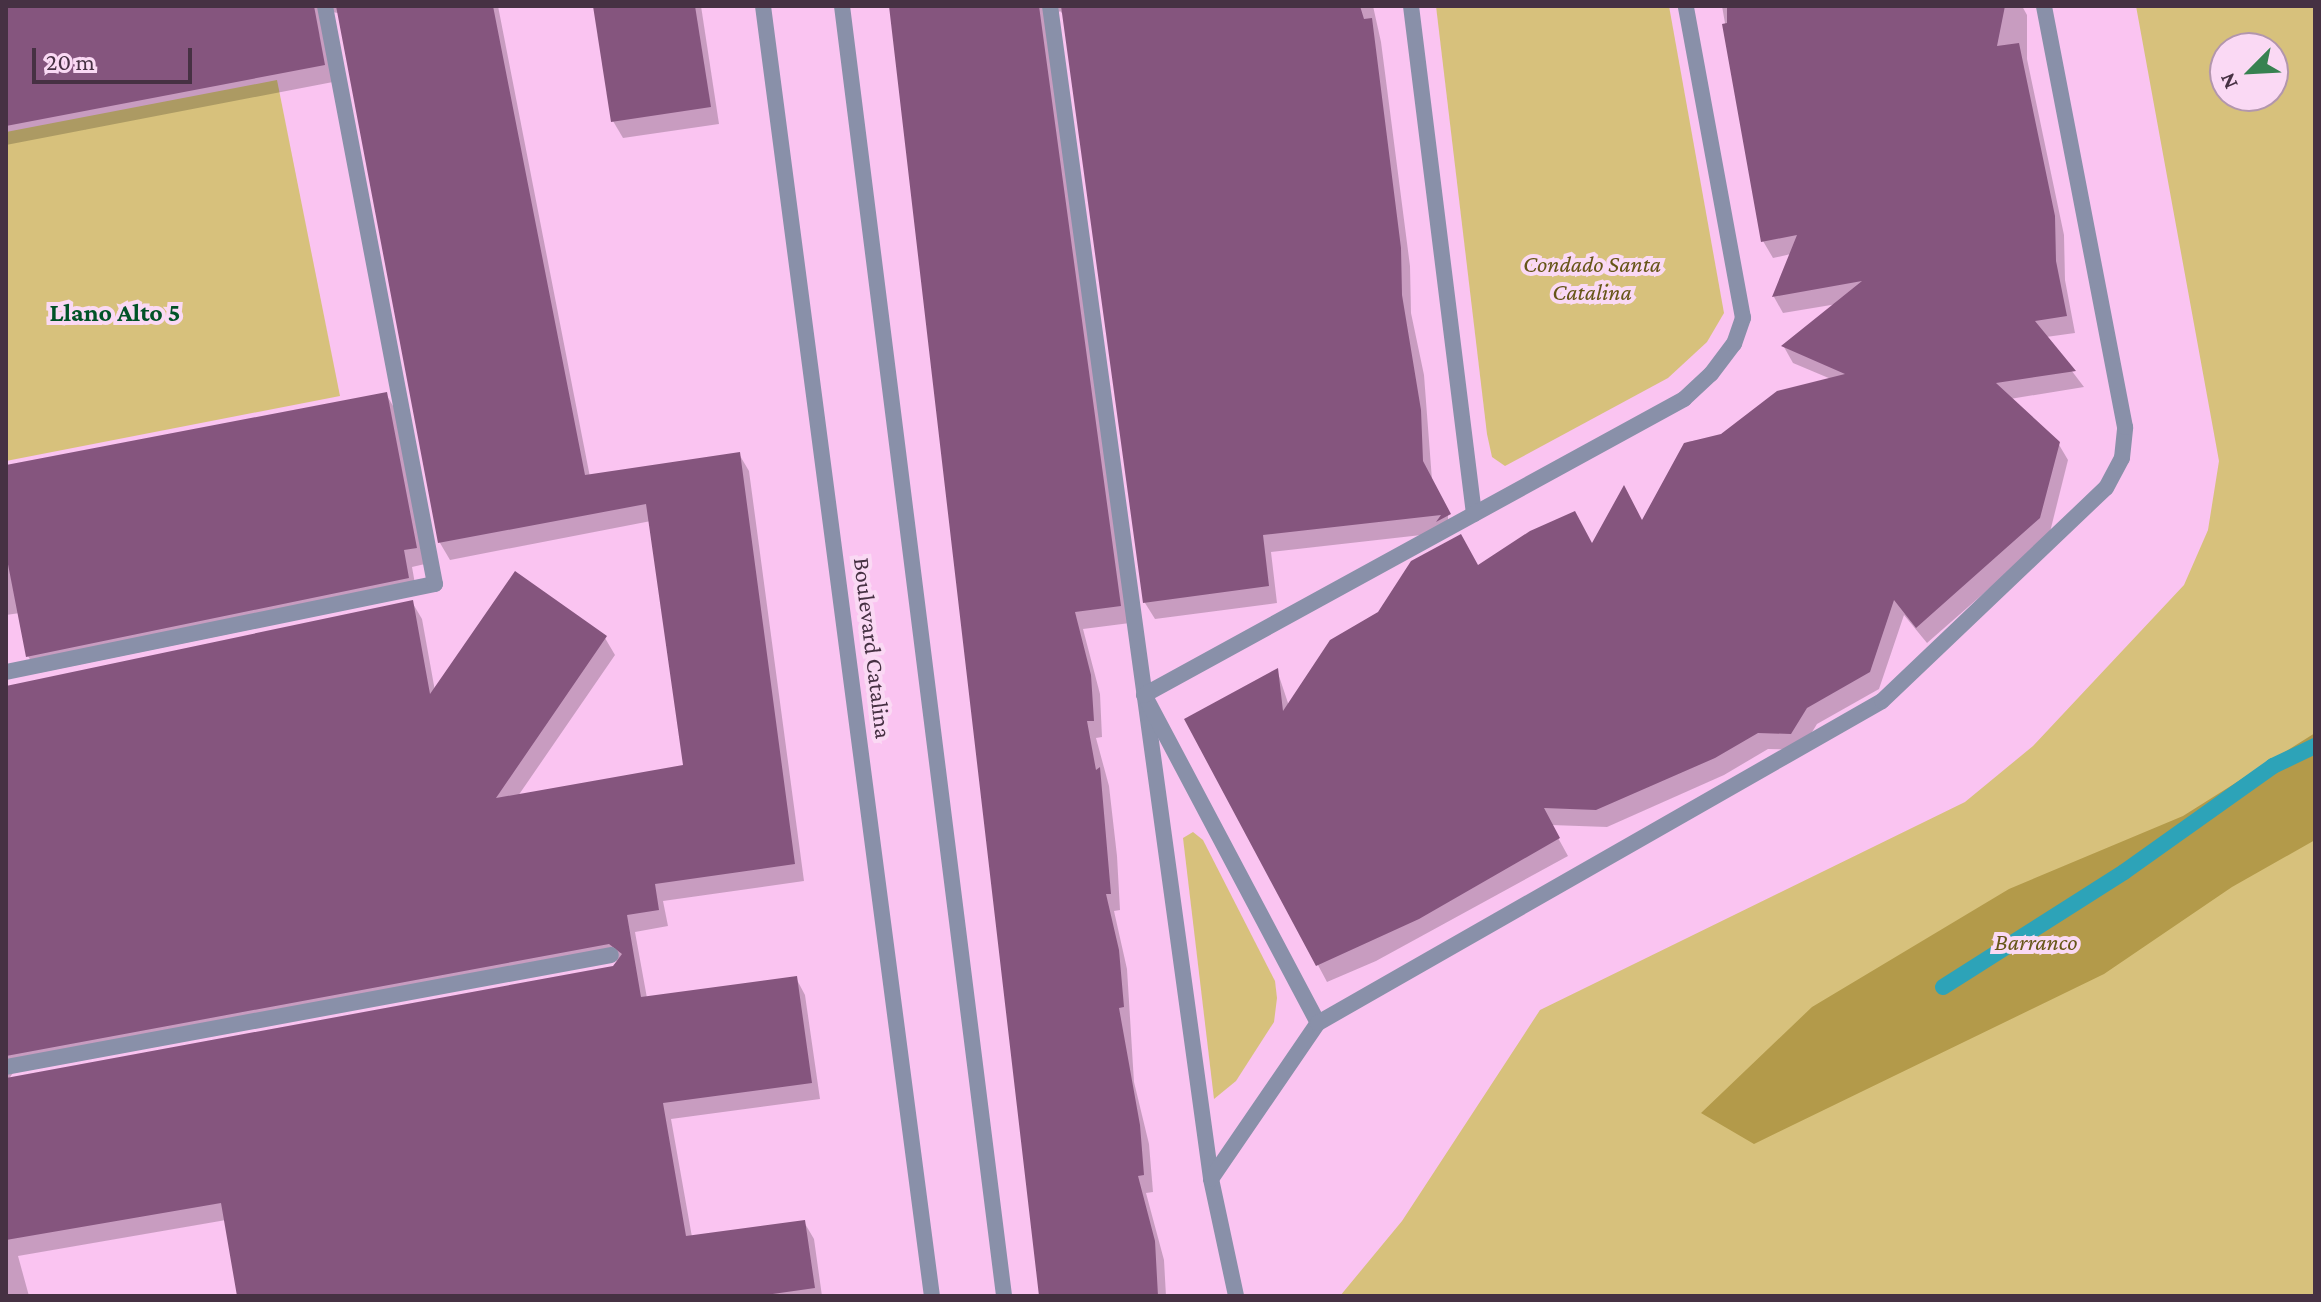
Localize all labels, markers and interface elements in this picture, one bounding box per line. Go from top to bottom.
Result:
scale bar [36,32,196,82]
north arrow [2209,32,2289,112]
text: 20 m [46,48,95,75]
text: N [2214,69,2243,93]
park label: Condado Santa Catalina [1523,250,1661,306]
district label: Llano Alto 5 [49,297,181,329]
street label: Boulevard Catalina [848,556,898,740]
park label: Barranco [1995,928,2077,956]

